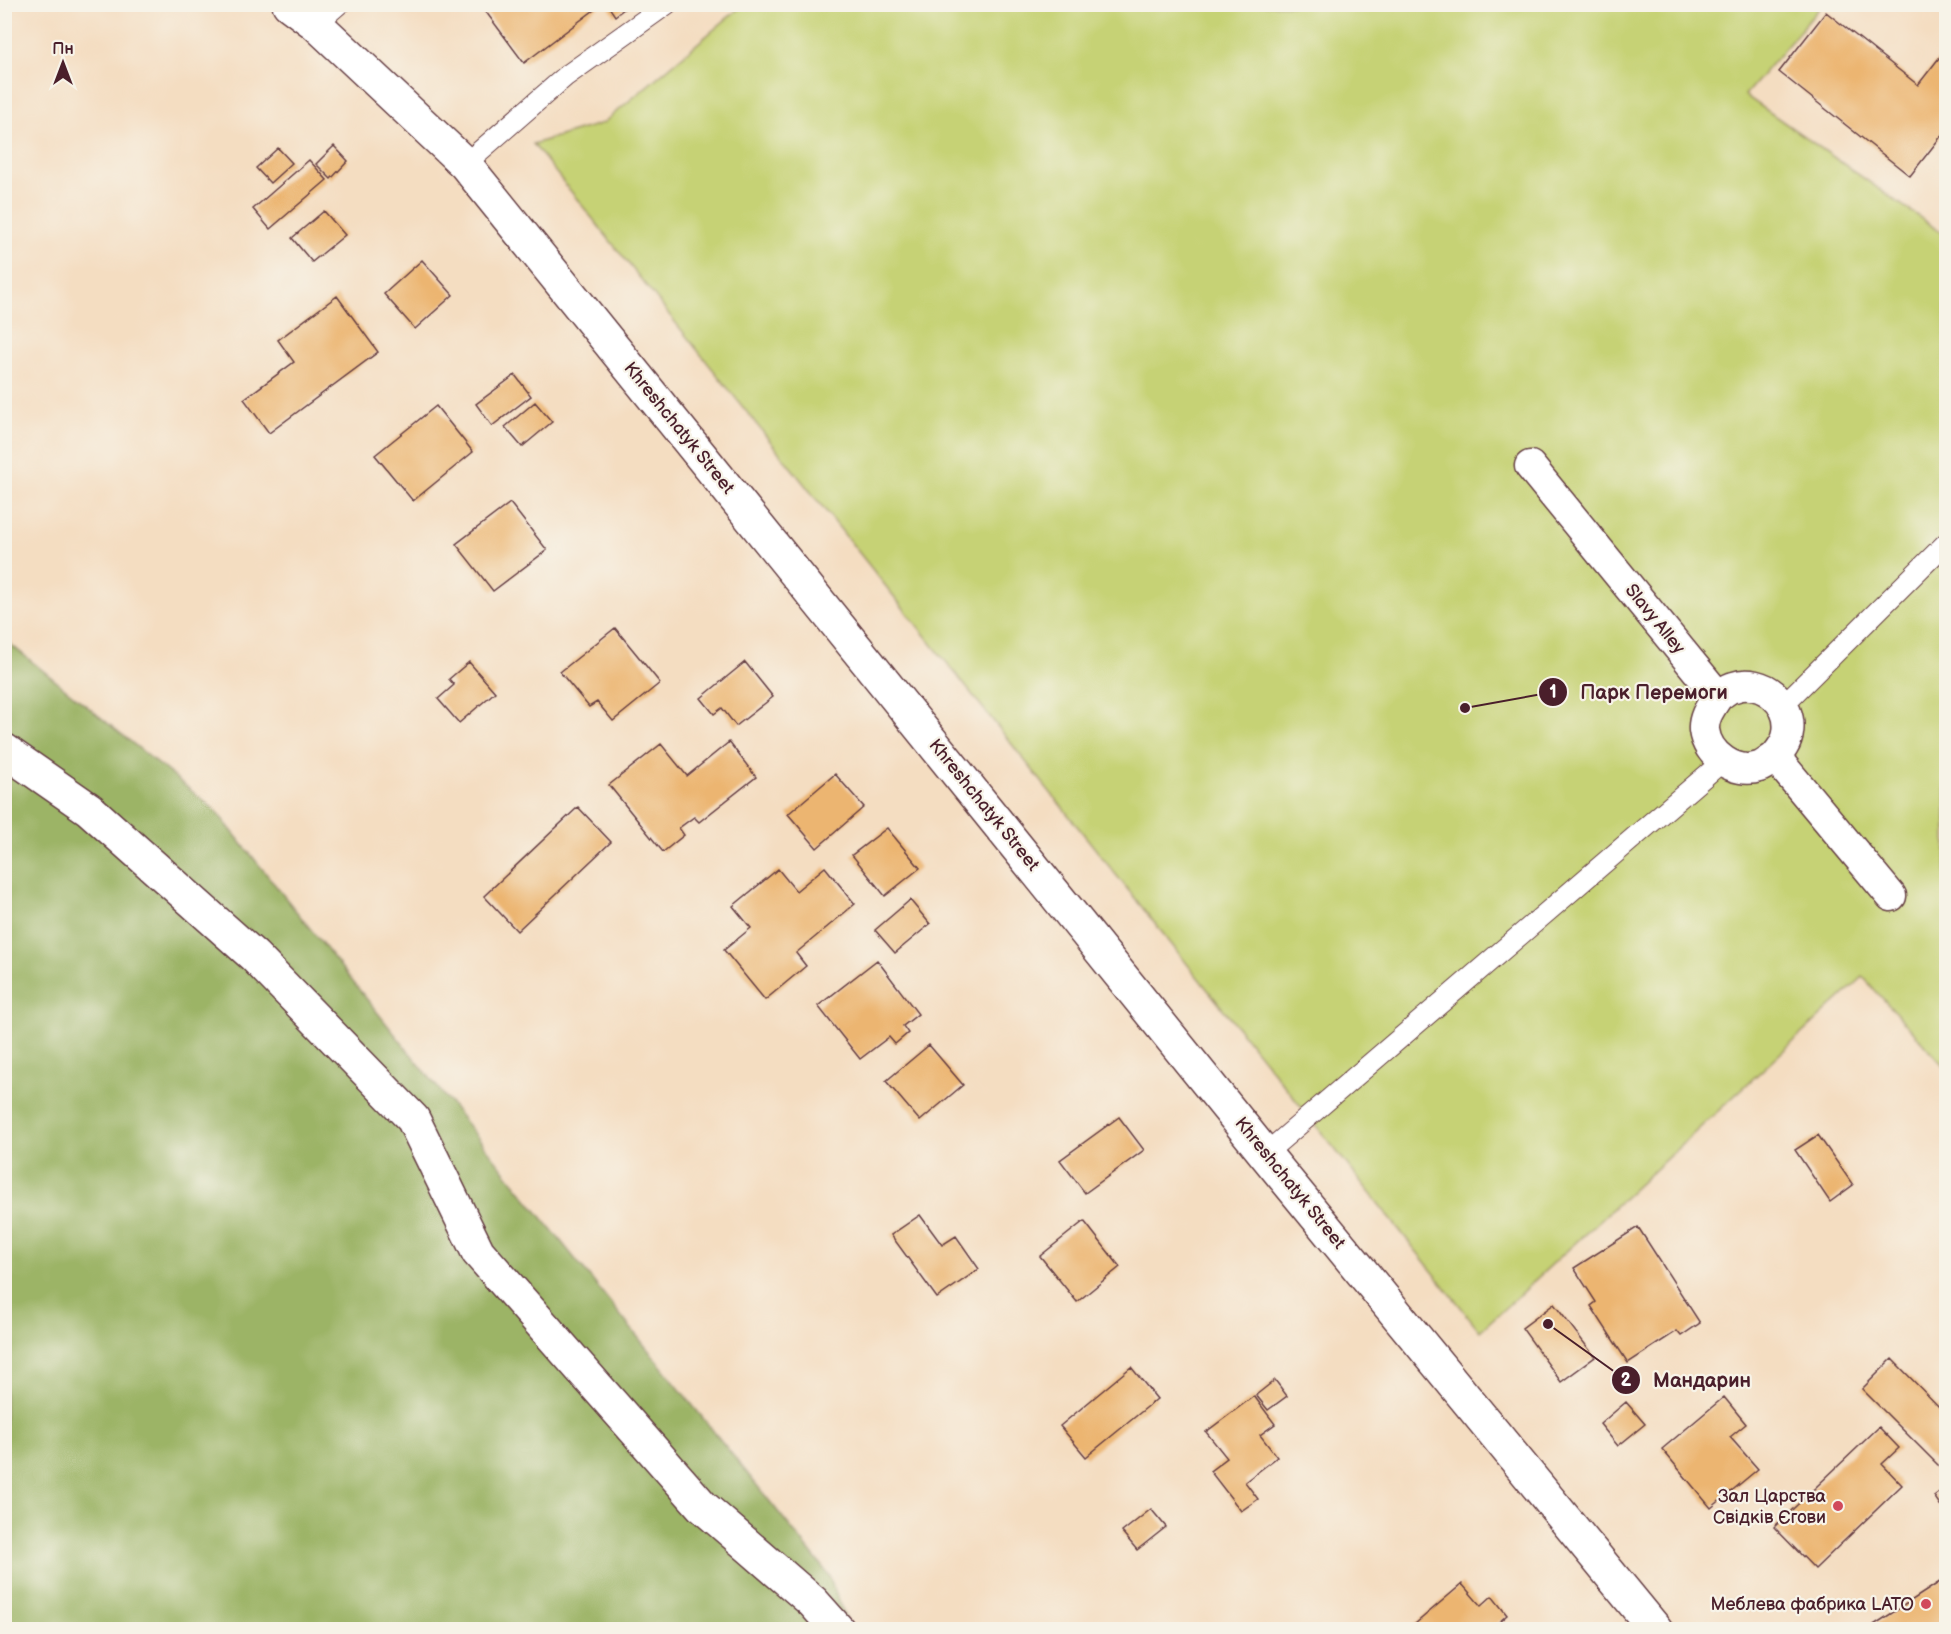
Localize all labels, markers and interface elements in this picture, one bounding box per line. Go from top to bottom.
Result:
north arrow [33,33,93,93]
text: Пн [52,40,74,59]
street label: Khreshchatyk Street [619,358,739,498]
street label: Slavy Alley [1621,580,1690,659]
callout: Парк Перемоги [1538,673,1739,711]
text: Парк Перемоги [1580,681,1728,705]
text: 1 [1549,682,1557,703]
street label: Khreshchatyk Street [924,735,1044,875]
street label: Khreshchatyk Street [1230,1113,1350,1253]
callout: Мандарин [1611,1361,1763,1399]
text: Мандарин [1653,1369,1751,1393]
text: 2 [1621,1370,1632,1391]
place label: Зал Царства Свідків Єгови [1713,1486,1826,1528]
marker: Зал Царства Свідків Єгови [1831,1499,1845,1513]
place label: Меблева фабрика LATO [1710,1594,1914,1615]
marker: Меблева фабрика LATO [1919,1597,1933,1611]

